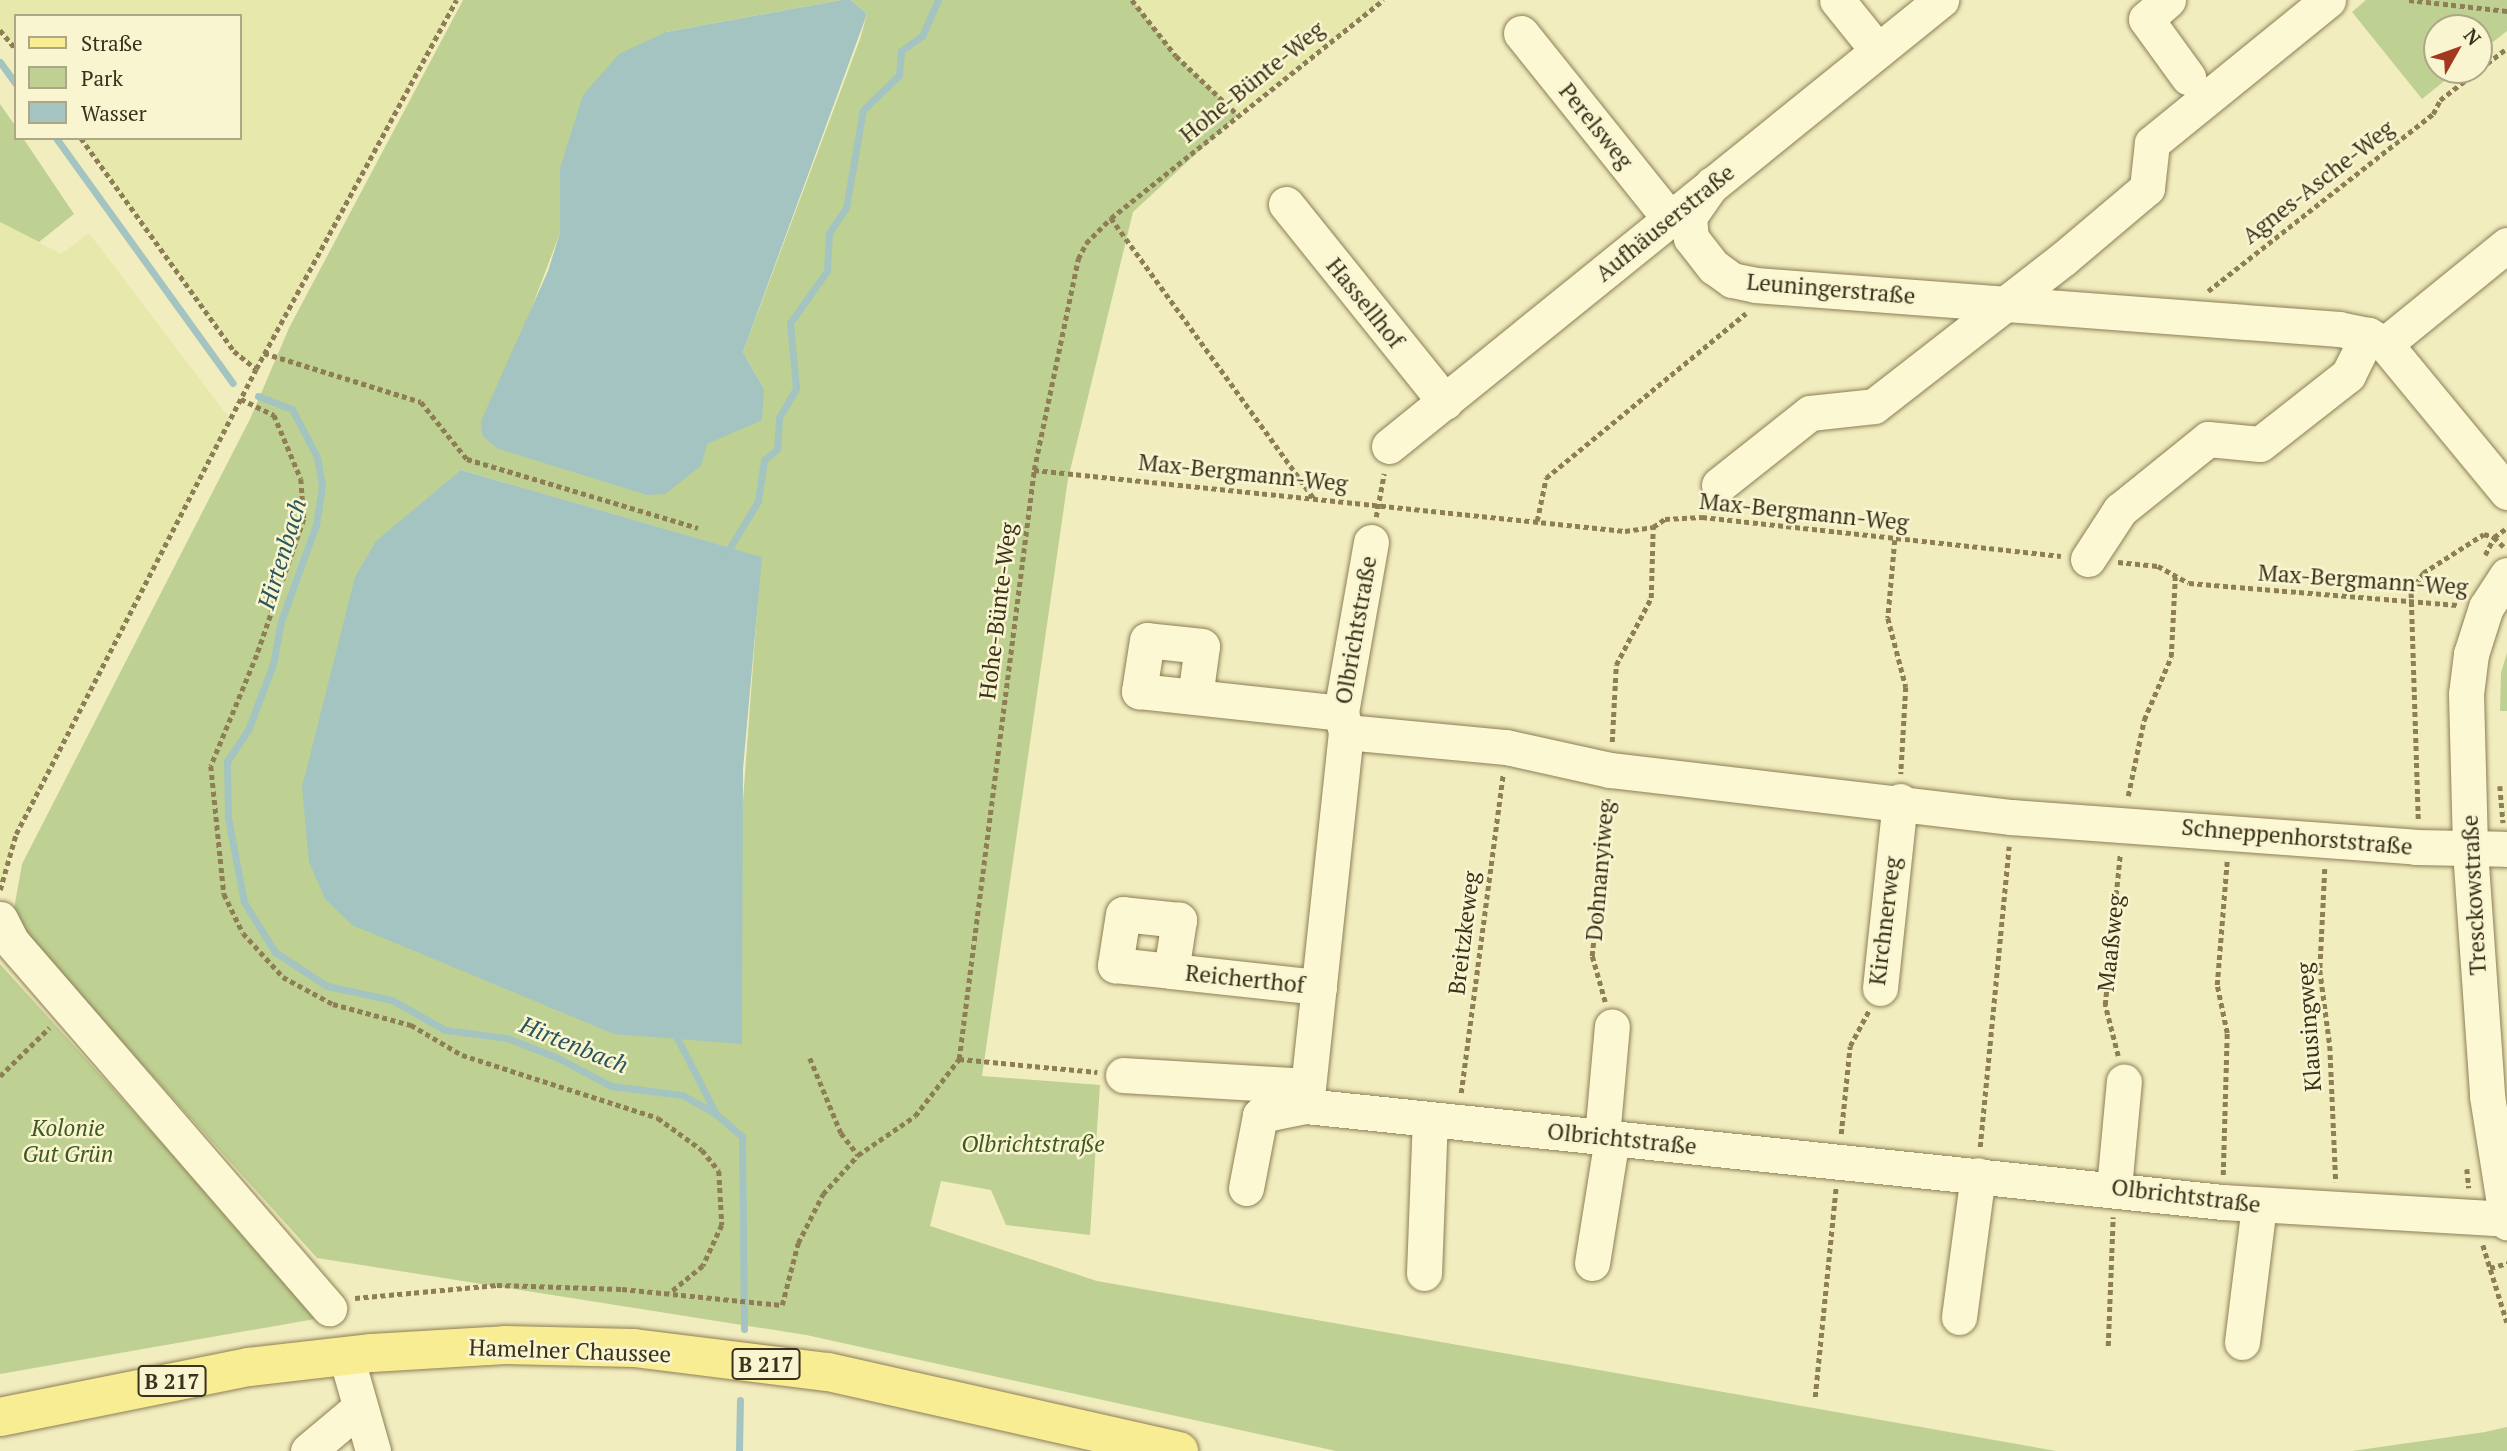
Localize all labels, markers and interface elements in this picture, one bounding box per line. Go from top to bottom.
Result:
legend [14,14,242,140]
north arrow [2423,14,2493,84]
street label: Hohe-Bünte-Weg [1174,15,1330,149]
text: N [2459,23,2487,50]
text: Straße [81,29,143,57]
text: Park [81,64,123,92]
street label: Perelsweg [1553,78,1639,174]
text: Wasser [81,99,147,127]
street label: Agnes-Asche-Weg [2237,114,2399,250]
street label: Aufhäuserstraße [1590,159,1740,287]
street label: Hassellhof [1320,252,1410,354]
street label: Leuningerstraße [1745,268,1917,310]
street label: Max-Bergmann-Weg [1137,448,1349,498]
street label: Max-Bergmann-Weg [1698,487,1910,537]
water label: Hirtenbach [252,495,312,613]
street label: Hohe-Bünte-Weg [973,521,1023,701]
street label: Olbrichtstraße [1329,554,1383,706]
street label: Max-Bergmann-Weg [2257,559,2469,601]
street label: Dohnanyiweg [1580,800,1620,942]
street label: Schneppenhorststraße [2180,813,2414,861]
street label: Tresckowstraße [2456,814,2492,976]
street label: Kirchnerweg [1863,855,1907,987]
street label: Breitzkeweg [1443,870,1485,996]
street label: Maaßweg [2092,893,2130,993]
street label: Reicherthof [1184,959,1306,999]
street label: Klausingweg [2291,962,2327,1092]
water label: Hirtenbach [516,1010,632,1080]
park label: Kolonie Gut Grün [22,1114,114,1168]
street label: Olbrichtstraße [1546,1117,1698,1161]
park label: Olbrichtstraße [961,1130,1105,1158]
street label: Olbrichtstraße [2110,1173,2262,1219]
street label: Hamelner Chaussee [468,1334,672,1368]
road number: B 217 [731,1346,801,1382]
road number: B 217 [137,1364,207,1398]

